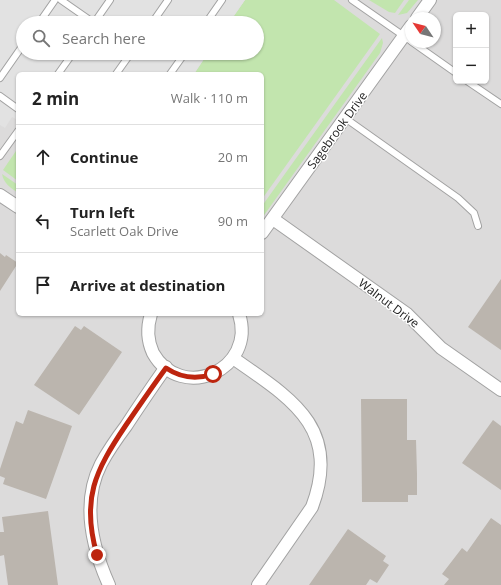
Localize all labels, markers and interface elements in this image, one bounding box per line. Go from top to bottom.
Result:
north arrow [405,12,441,48]
map controls [453,12,489,84]
button: + [453,12,489,48]
search box [16,16,264,60]
icon: search [30,27,52,49]
text: Search here [62,28,146,48]
button: − [453,48,489,84]
text: 2 min [32,87,79,110]
street label: Sagebrook Drive [303,88,371,172]
text: Walk · 110 m [171,89,248,107]
icon: ahead [32,146,54,168]
text: Continue [70,147,138,167]
text: 20 m [218,148,248,166]
text: Turn left [70,202,135,222]
icon: left [32,210,54,232]
text: 90 m [218,212,248,230]
text: Scarlett Oak Drive [70,222,178,240]
icon: arrive [32,274,54,296]
street label: Walnut Drive [355,274,423,332]
text: Arrive at destination [70,275,225,295]
route start [204,365,222,383]
route end [88,546,106,564]

